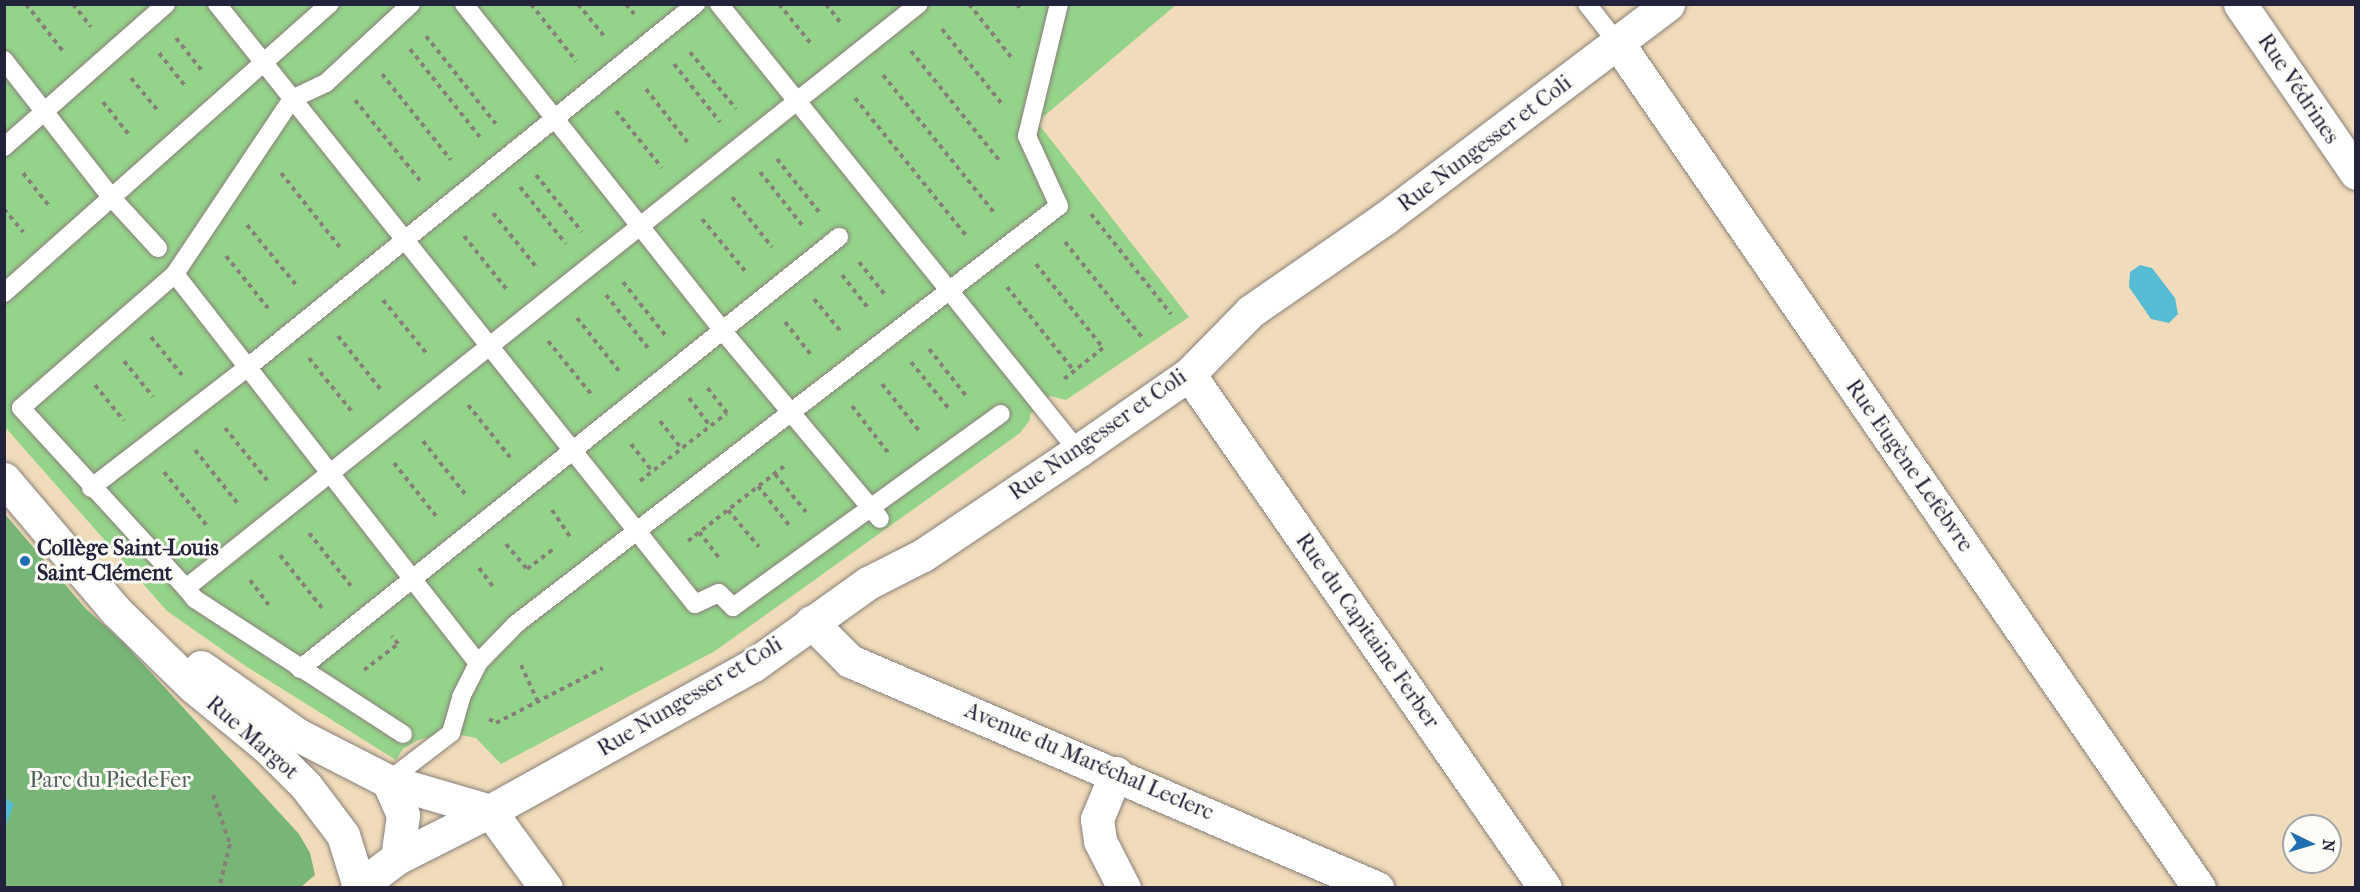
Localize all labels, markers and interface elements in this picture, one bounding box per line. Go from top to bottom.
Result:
street label: Rue Védrines [2252,29,2344,149]
street label: Rue Nungesser et Coli [1393,70,1577,218]
street label: Rue Nungesser et Coli [1004,364,1192,506]
street label: Rue Eugène Lefebvre [1840,375,1978,557]
street label: Rue du Capitaine Ferber [1290,528,1444,734]
place label: Collège Saint-Louis Saint-Clément [37,535,219,586]
marker: Collège Saint-Louis Saint-Clément [18,554,32,568]
street label: Rue Nungesser et Coli [593,631,787,763]
street label: Rue Margot [200,691,304,785]
street label: Avenue du Maréchal Leclerc [961,698,1217,826]
park label: Parc du PiedeFer [29,768,191,794]
north arrow [2282,814,2342,874]
text: N [2318,839,2338,852]

